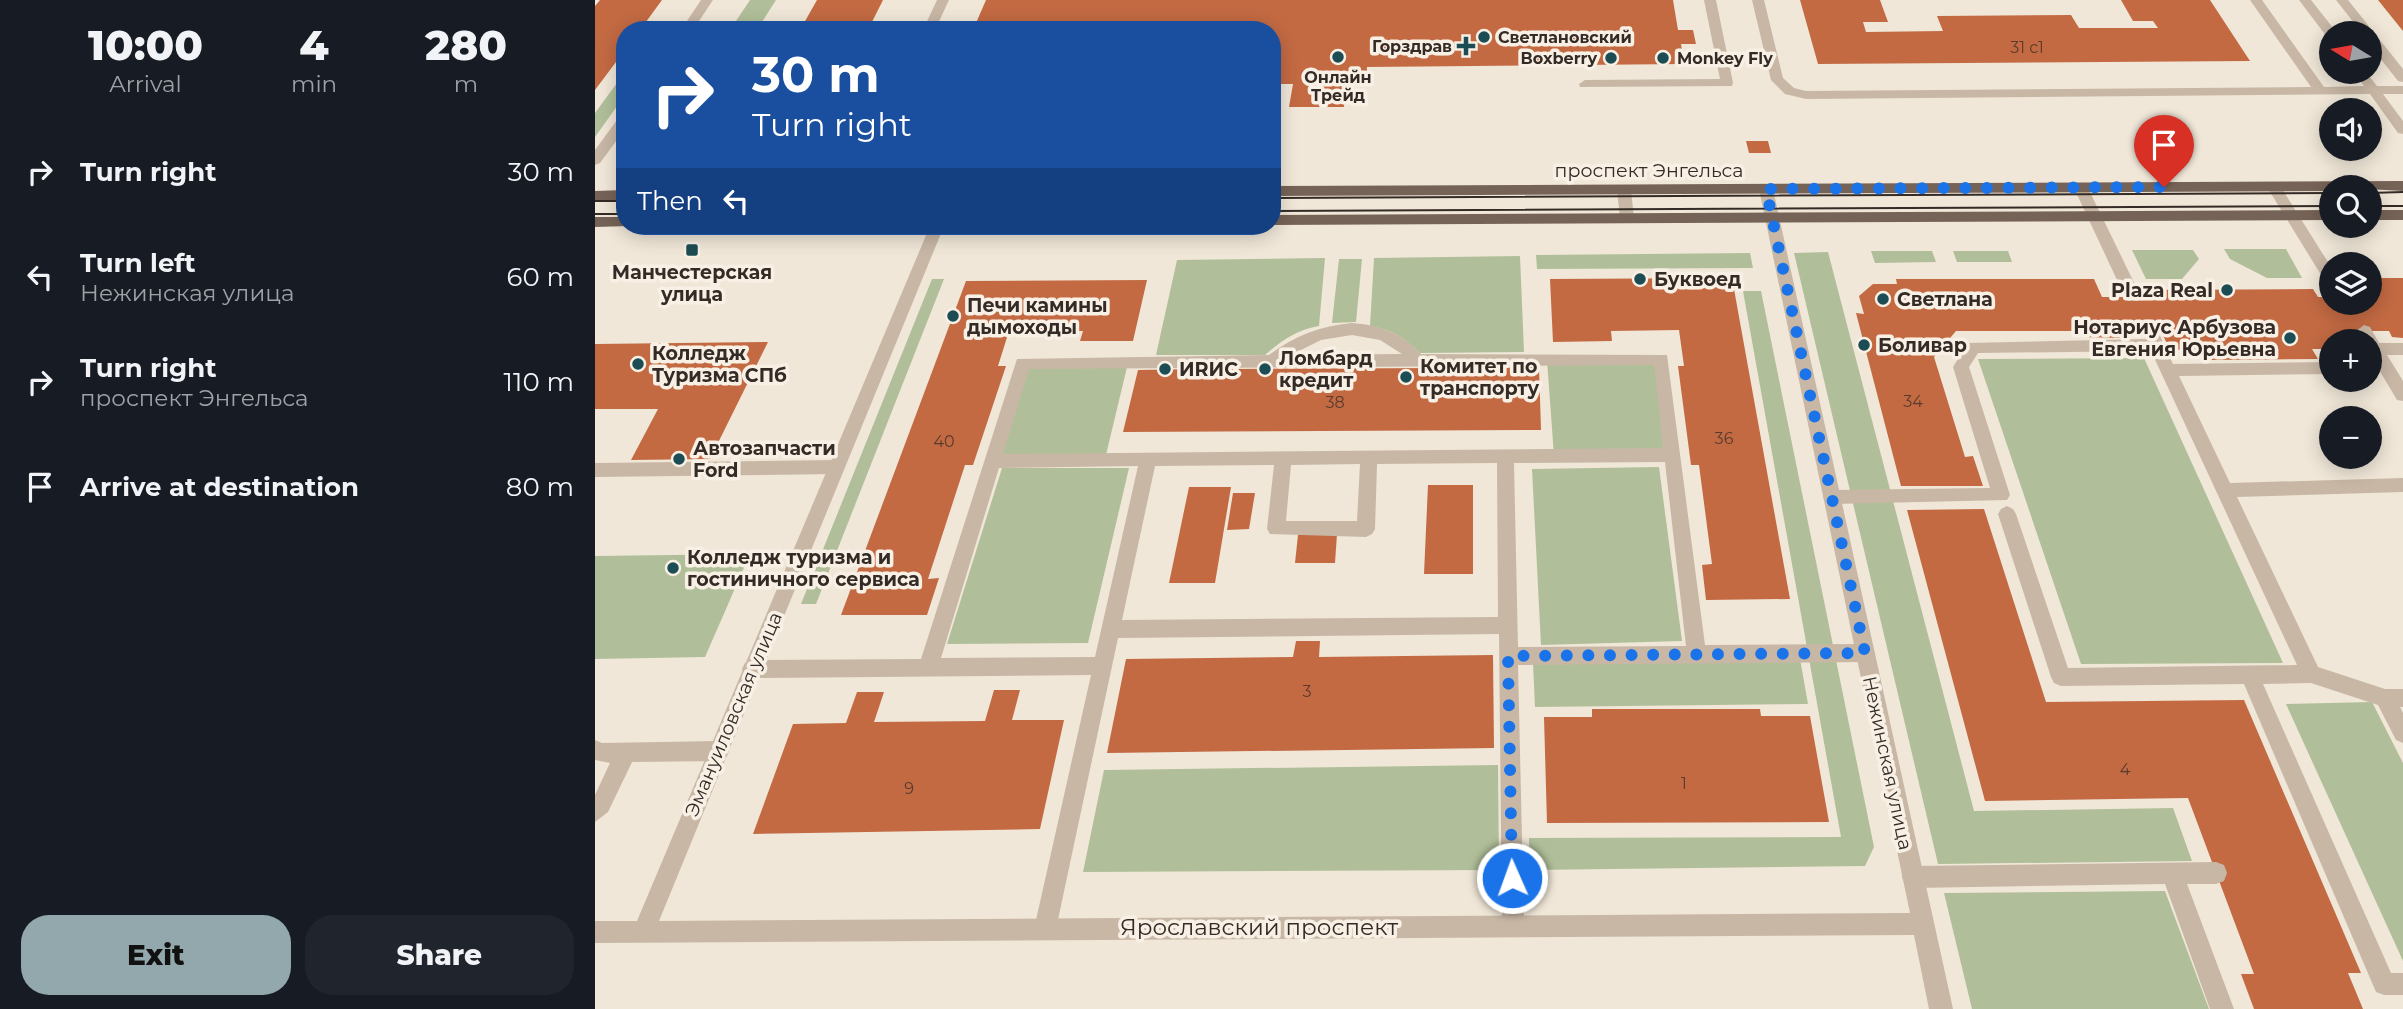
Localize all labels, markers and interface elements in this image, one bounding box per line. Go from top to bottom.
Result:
text: 10:00 [88,19,203,71]
text: 4 [299,19,329,71]
text: 280 [425,19,507,71]
north arrow [2319,21,2382,84]
map controls [2319,21,2382,469]
place label: Светлановский [1498,28,1632,47]
marker: Светлановский [1476,29,1492,45]
place label: Горздрав [1372,37,1452,56]
marker: Горздрав [1458,38,1474,54]
house number: 31 с1 [2010,38,2044,57]
text: 30 m [752,45,880,104]
icon: right [637,49,728,140]
marker: Онлайн Трейд [1330,49,1346,65]
place label: Boxberry [1521,49,1597,68]
place label: Monkey Fly [1677,49,1773,68]
marker: Boxberry [1603,50,1619,66]
marker: Monkey Fly [1655,50,1671,66]
place label: Онлайн Трейд [1304,68,1372,105]
text: Arrival [109,70,182,98]
text: min [291,70,337,98]
text: m [454,70,478,98]
button: sound [2319,98,2382,161]
text: Turn right [752,105,912,144]
pin [2134,115,2194,187]
icon: arrive [2145,126,2183,164]
icon: right [21,153,59,191]
text: Turn right [80,156,216,188]
text: 30 m [508,156,574,188]
street label: проспект Энгельса [1555,159,1743,182]
button: search [2319,175,2382,238]
icon: left [717,182,755,220]
text: Then [637,185,703,217]
marker: Манчестерская улица [684,242,700,258]
text: Turn left [80,247,196,279]
button: layers [2319,252,2382,315]
icon: left [21,258,59,296]
text: 60 m [507,261,574,293]
place label: Манчестерская улица [612,261,772,306]
place label: Буквоед [1654,268,1741,291]
marker: Буквоед [1632,271,1648,287]
text: Нежинская улица [80,279,294,307]
place label: Plaza Real [2111,279,2213,302]
marker: Plaza Real [2219,282,2235,298]
place label: Светлана [1897,288,1993,311]
marker: Светлана [1875,291,1891,307]
place label: Печи камины дымоходы [967,294,1108,339]
marker: Печи камины дымоходы [945,308,961,324]
place label: Нотариус Арбузова Евгения Юрьевна [2073,316,2276,361]
button: + [2319,329,2382,392]
marker: Нотариус Арбузова Евгения Юрьевна [2282,330,2298,346]
place label: Боливар [1878,334,1967,357]
marker: Боливар [1856,337,1872,353]
place label: Колледж Туризма СПб [652,342,787,387]
place label: Ломбард кредит [1279,347,1373,392]
text: Turn right [80,352,216,384]
place label: Комитет по транспорту [1420,355,1540,400]
marker: Колледж Туризма СПб [630,356,646,372]
place label: ИRИС [1179,358,1238,381]
marker: ИRИС [1157,361,1173,377]
marker: Ломбард кредит [1257,361,1273,377]
icon: right [21,363,59,401]
text: 110 m [504,366,574,398]
marker: Комитет по транспорту [1398,369,1414,385]
text: проспект Энгельса [80,384,309,412]
house number: 34 [1903,392,1923,411]
house number: 38 [1325,393,1345,412]
button: − [2319,406,2382,469]
house number: 36 [1715,429,1734,448]
house number: 40 [933,432,955,451]
place label: Автозапчасти Ford [693,437,836,482]
marker: Автозапчасти Ford [671,451,687,467]
icon: arrive [21,468,59,506]
text: Arrive at destination [80,471,359,503]
text: 80 m [506,471,574,503]
place label: Колледж туризма и гостиничного сервиса [687,546,920,591]
marker: Колледж туризма и гостиничного сервиса [665,560,681,576]
street label: Эмануиловская улица [680,608,787,820]
street label: Нежинская улица [1858,674,1917,852]
house number: 3 [1302,682,1312,701]
house number: 4 [2120,760,2131,779]
house number: 1 [1681,774,1687,793]
house number: 9 [904,779,914,798]
position arrow [1475,841,1549,915]
street label: Ярославский проспект [1120,913,1398,941]
button: Exit [21,915,291,995]
button: Share [305,915,574,995]

